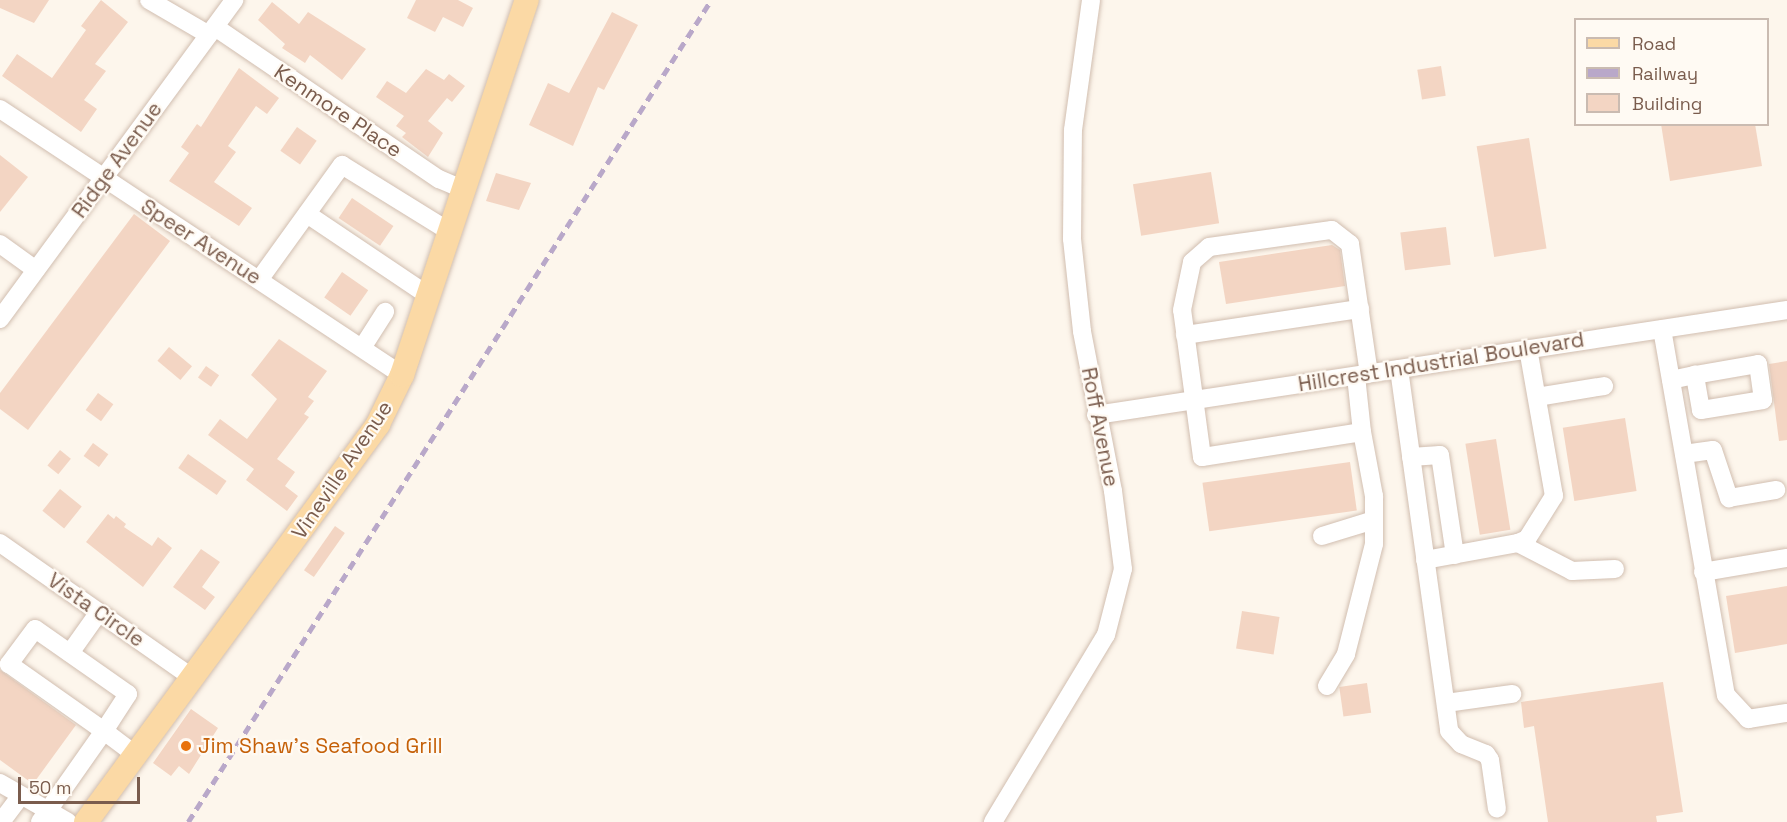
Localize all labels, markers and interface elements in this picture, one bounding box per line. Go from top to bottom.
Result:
legend [1574,18,1769,126]
text: Road [1632,32,1676,55]
street label: Kenmore Place [269,59,407,163]
text: Railway [1632,62,1698,85]
text: Building [1632,92,1702,115]
street label: Ridge Avenue [66,97,168,223]
street label: Speer Avenue [136,194,266,290]
street label: Hillcrest Industrial Boulevard [1296,327,1586,397]
street label: Roff Avenue [1076,365,1124,489]
street label: Vineville Avenue [286,396,398,544]
street label: Vista Circle [43,567,149,653]
place label: Jim Shaw's Seafood Grill [198,733,443,759]
marker: Jim Shaw's Seafood Grill [179,739,193,753]
scale bar [21,765,142,803]
text: 50 m [29,776,71,799]

